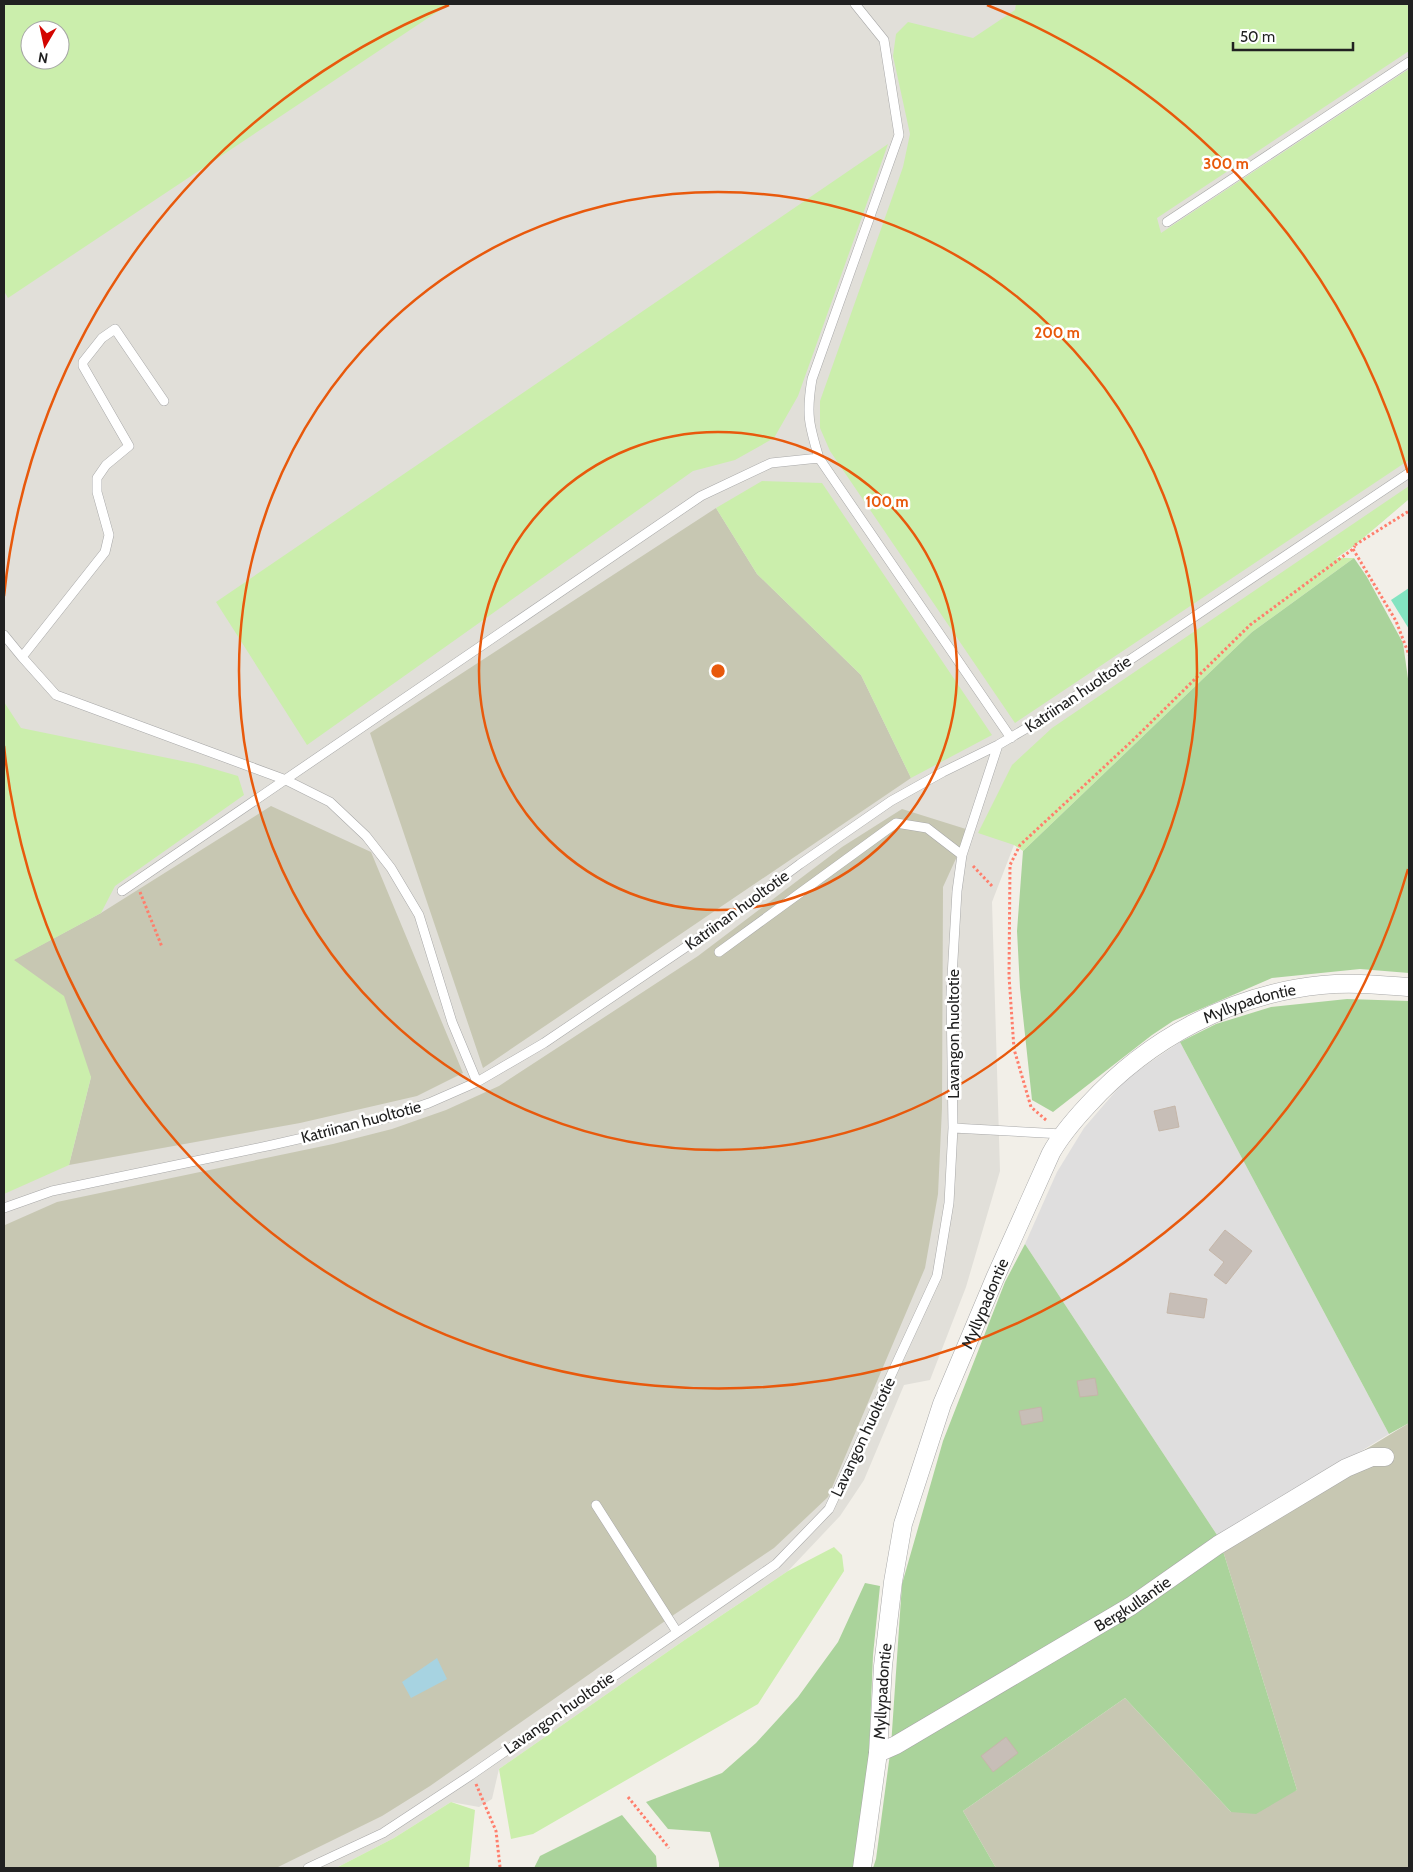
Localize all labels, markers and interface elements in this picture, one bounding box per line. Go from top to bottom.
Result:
north arrow [20,20,70,70]
scale bar [1233,20,1353,52]
text: 50 m [1240,28,1275,46]
text: N [37,48,49,68]
text: 300 m [1203,155,1249,173]
text: 200 m [1034,324,1080,342]
text: 100 m [865,493,909,511]
street label: Katriinan huoltotie [1021,652,1135,736]
centre of rings [709,662,727,680]
street label: Katriinan huoltotie [681,866,793,954]
street label: Lavangon huoltotie [944,969,963,1099]
street label: Myllypadontie [1200,979,1297,1027]
street label: Katriinan huoltotie [299,1097,423,1147]
street label: Myllypadontie [957,1255,1012,1352]
street label: Lavangon huoltotie [827,1374,899,1500]
street label: Bergkullantie [1091,1572,1174,1635]
street label: Myllypadontie [869,1642,895,1740]
street label: Lavangon huoltotie [500,1668,618,1758]

